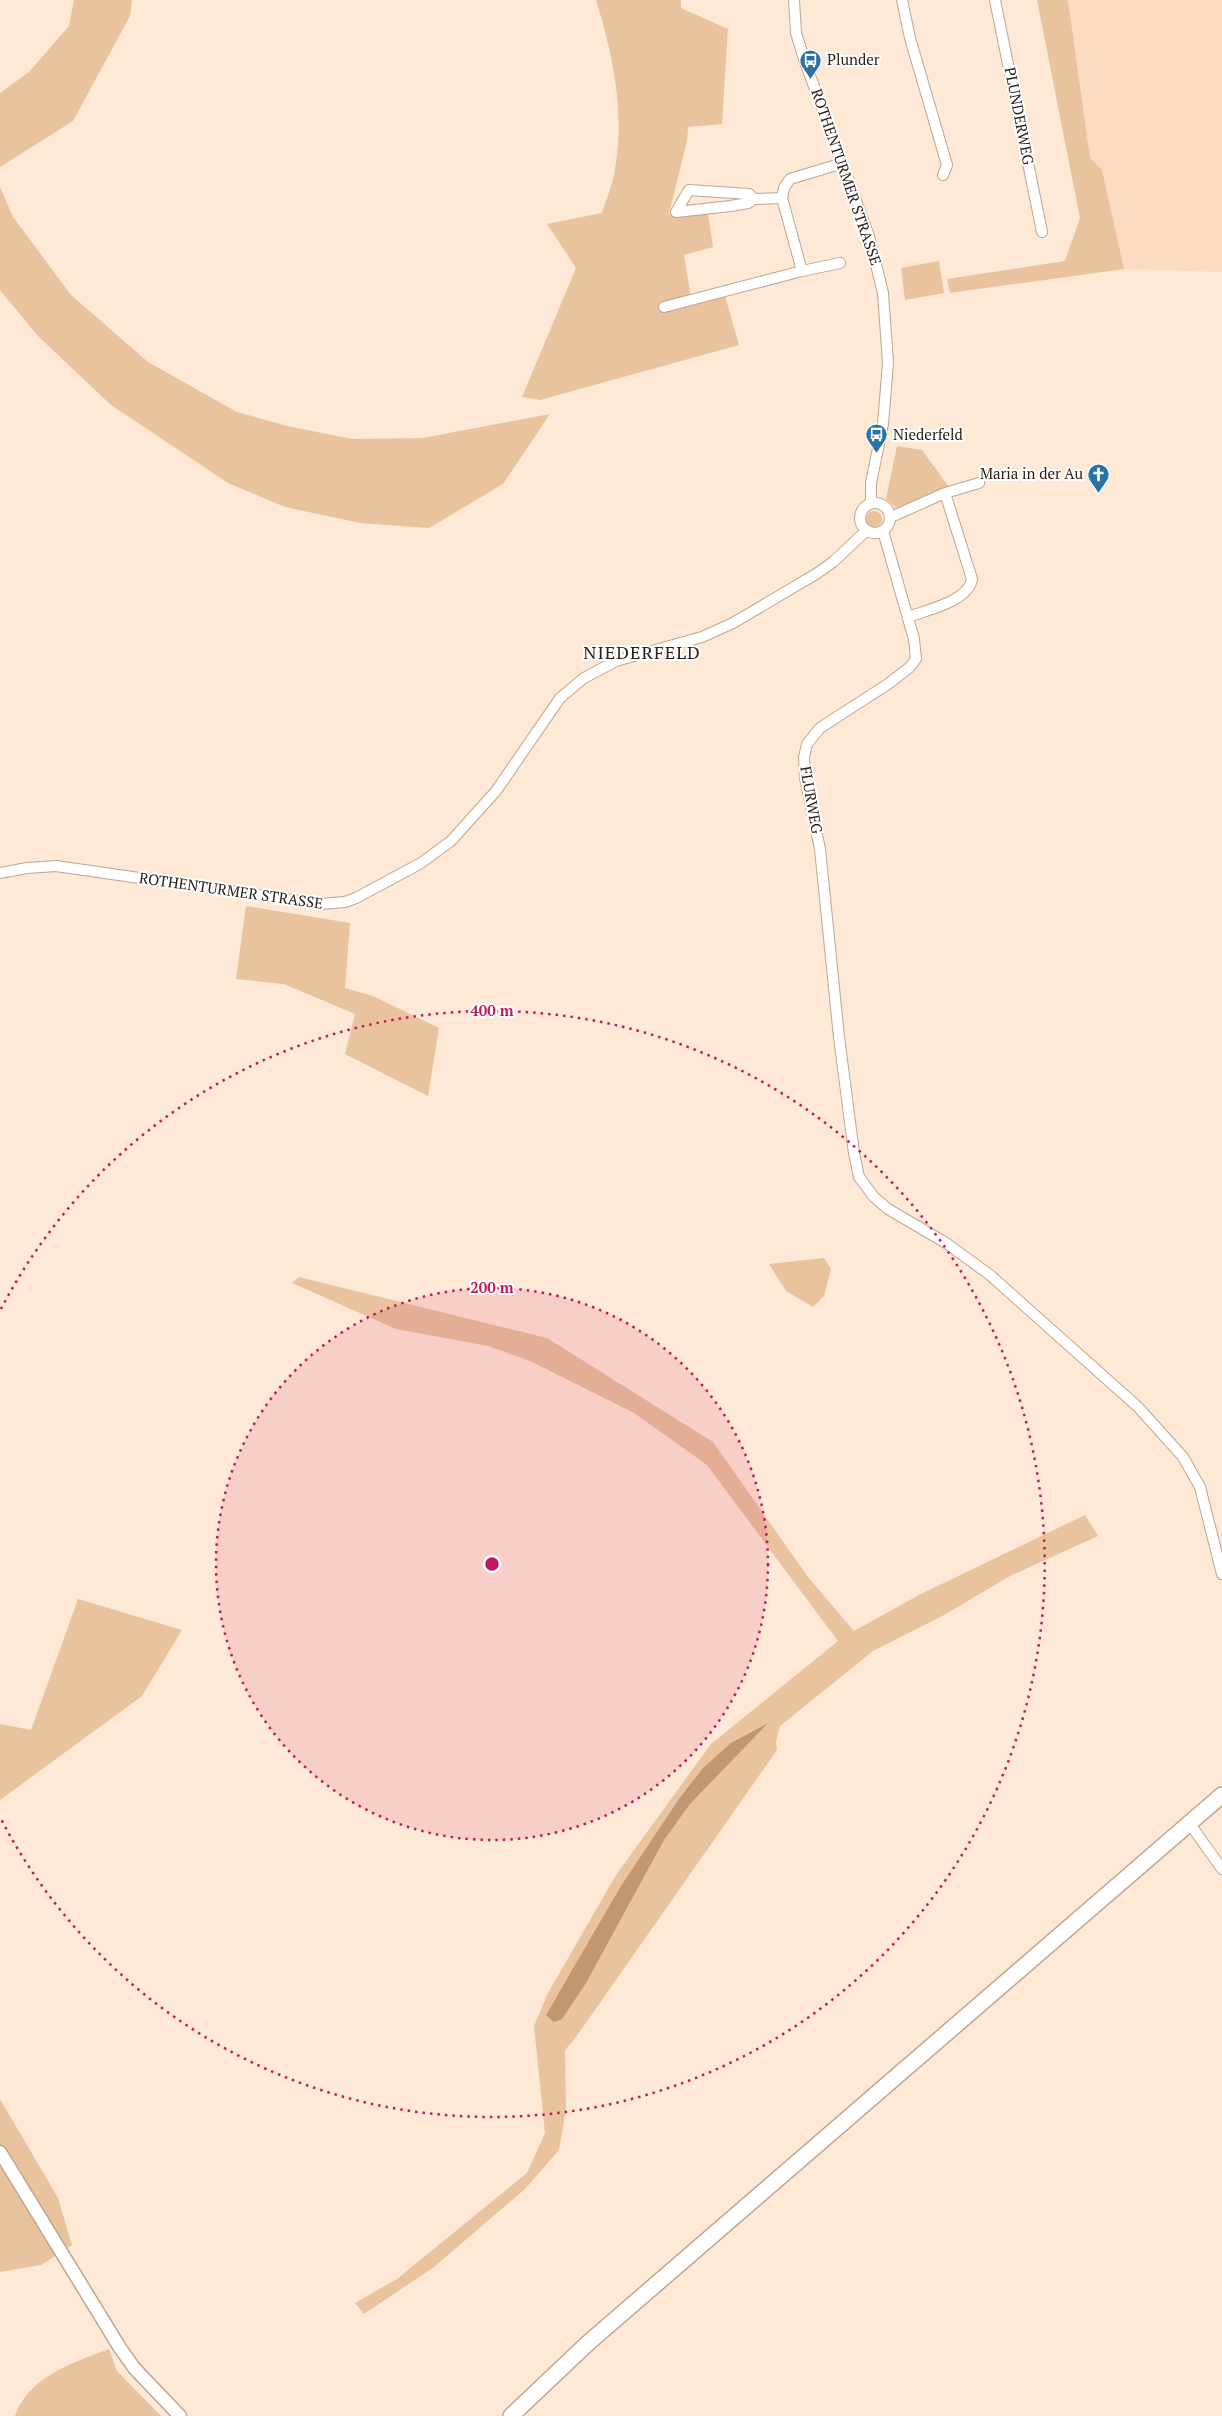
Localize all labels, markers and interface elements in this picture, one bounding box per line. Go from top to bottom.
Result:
bus stop icon: Plunder [799,48,823,79]
place label: Plunder [827,49,880,69]
street label: PLUNDERWEG [1001,65,1039,167]
street label: ROTHENTURMER STRASSE [807,86,887,268]
bus stop icon: Niederfeld [865,423,889,454]
place label: Niederfeld [893,424,963,444]
church icon: Maria in der Au [1087,462,1111,493]
place label: Maria in der Au [980,463,1083,483]
district label: NIEDERFELD [583,640,701,664]
street label: FLURWEG [796,764,828,836]
street label: ROTHENTURMER STRASSE [138,867,324,913]
text: 400 m [470,1000,514,1020]
text: 200 m [470,1277,514,1297]
centre of rings [483,1555,501,1573]

